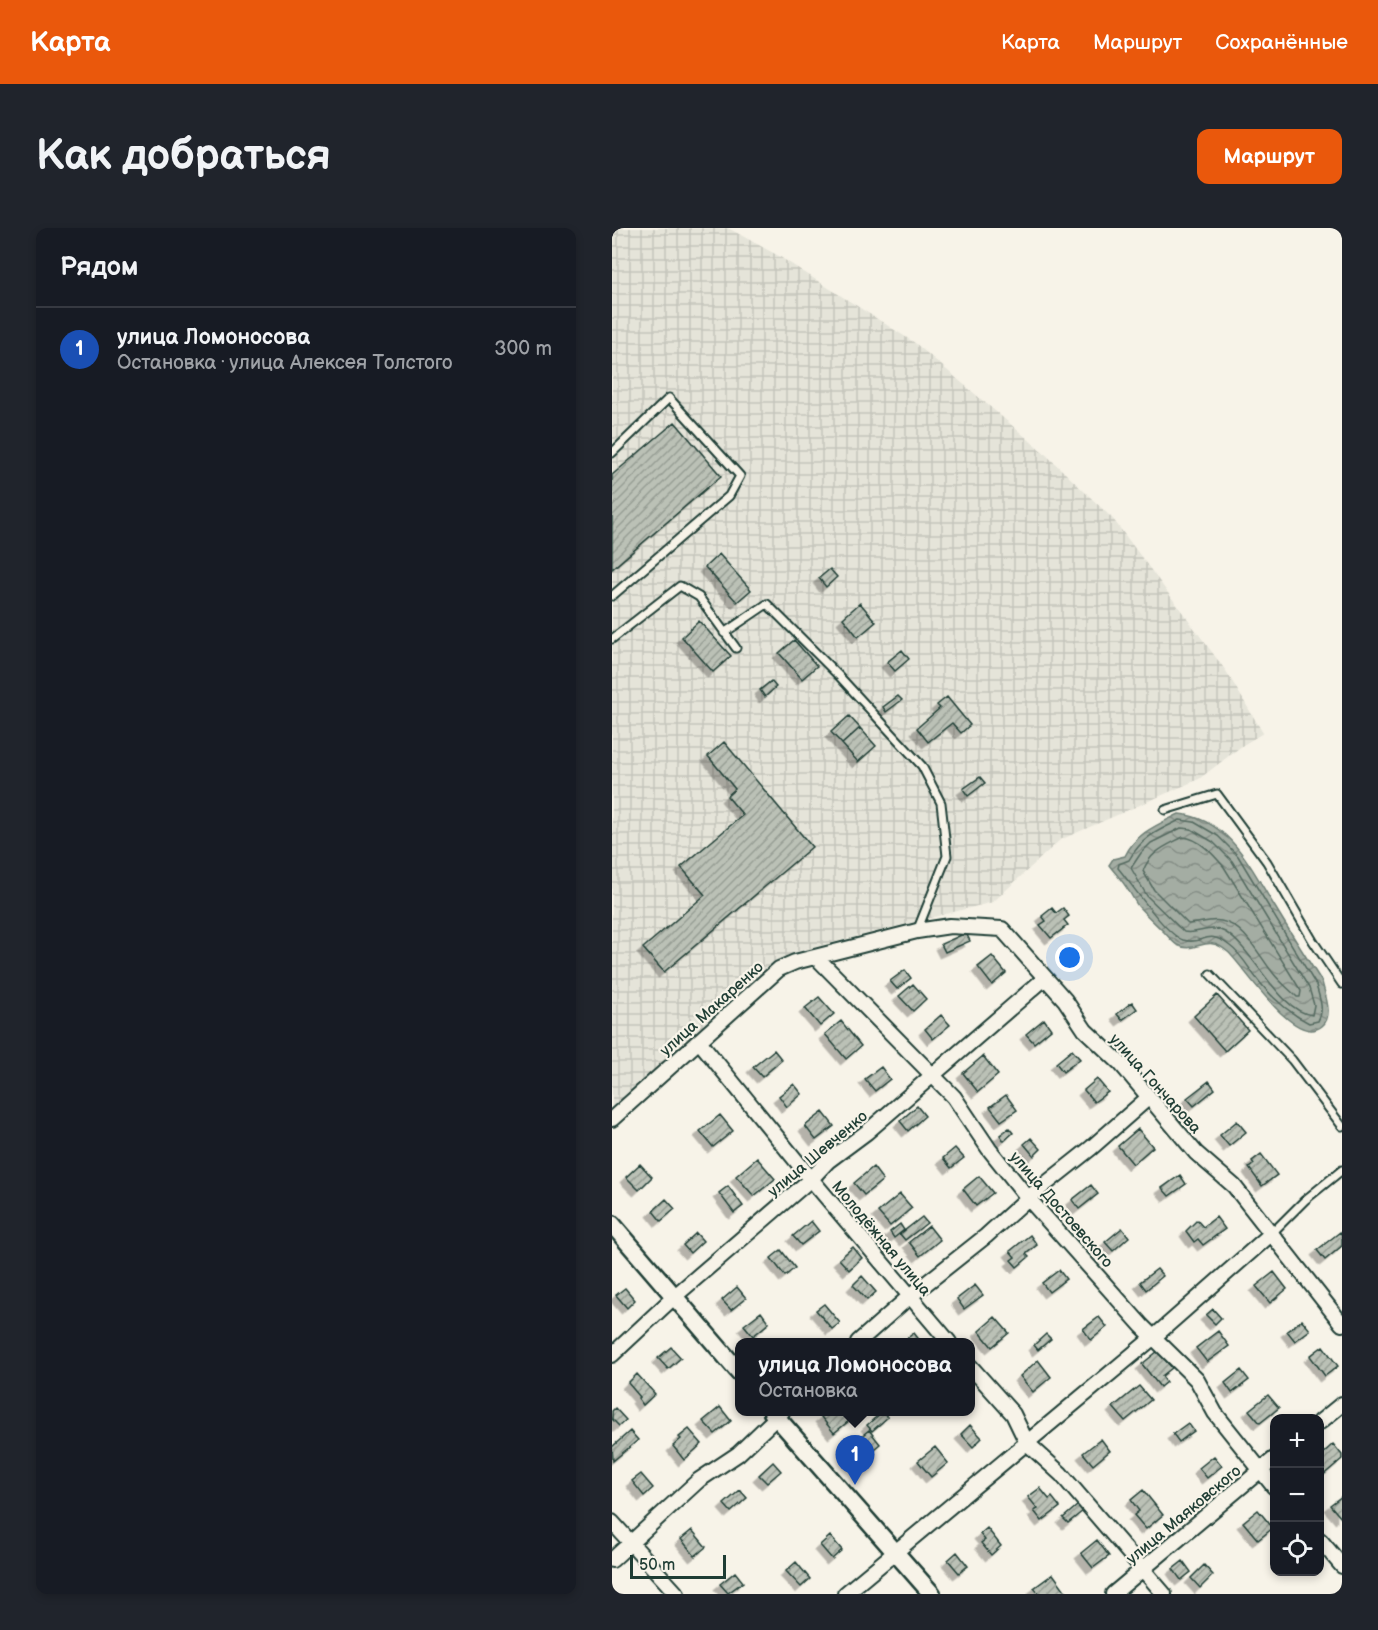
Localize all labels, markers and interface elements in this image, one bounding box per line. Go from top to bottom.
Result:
text: Карта [30,26,110,59]
text: Карта [1001,30,1060,55]
text: Маршрут [1093,30,1182,55]
text: Сохранённые [1215,30,1348,55]
button: Маршрут [1197,129,1342,184]
text: Как добраться [36,131,331,182]
text: Рядом [60,252,138,283]
text: улица Ломоносова [117,324,310,351]
text: 1 [75,337,84,361]
text: 300 m [494,337,552,361]
text: Остановка · улица Алексея Толстого [117,351,453,375]
your location [1055,943,1084,972]
street label: улица Макаренко [656,958,768,1061]
street label: улица Гончарова [1105,1030,1205,1138]
street label: улица Шевченко [764,1107,872,1201]
street label: улица Достоевского [1005,1148,1116,1272]
street label: Молодёжная улица [827,1178,935,1301]
popup [735,1338,975,1416]
text: улица Ломоносова [758,1352,952,1379]
text: Остановка [758,1379,858,1403]
map controls [1270,1414,1324,1576]
button: + [1270,1414,1324,1468]
pin: 1 [836,1436,874,1485]
street label: улица Маяковского [1123,1462,1245,1569]
button: − [1270,1468,1324,1522]
button: locate [1270,1522,1324,1576]
scale bar [630,1552,726,1580]
text: 50 m [639,1556,675,1575]

